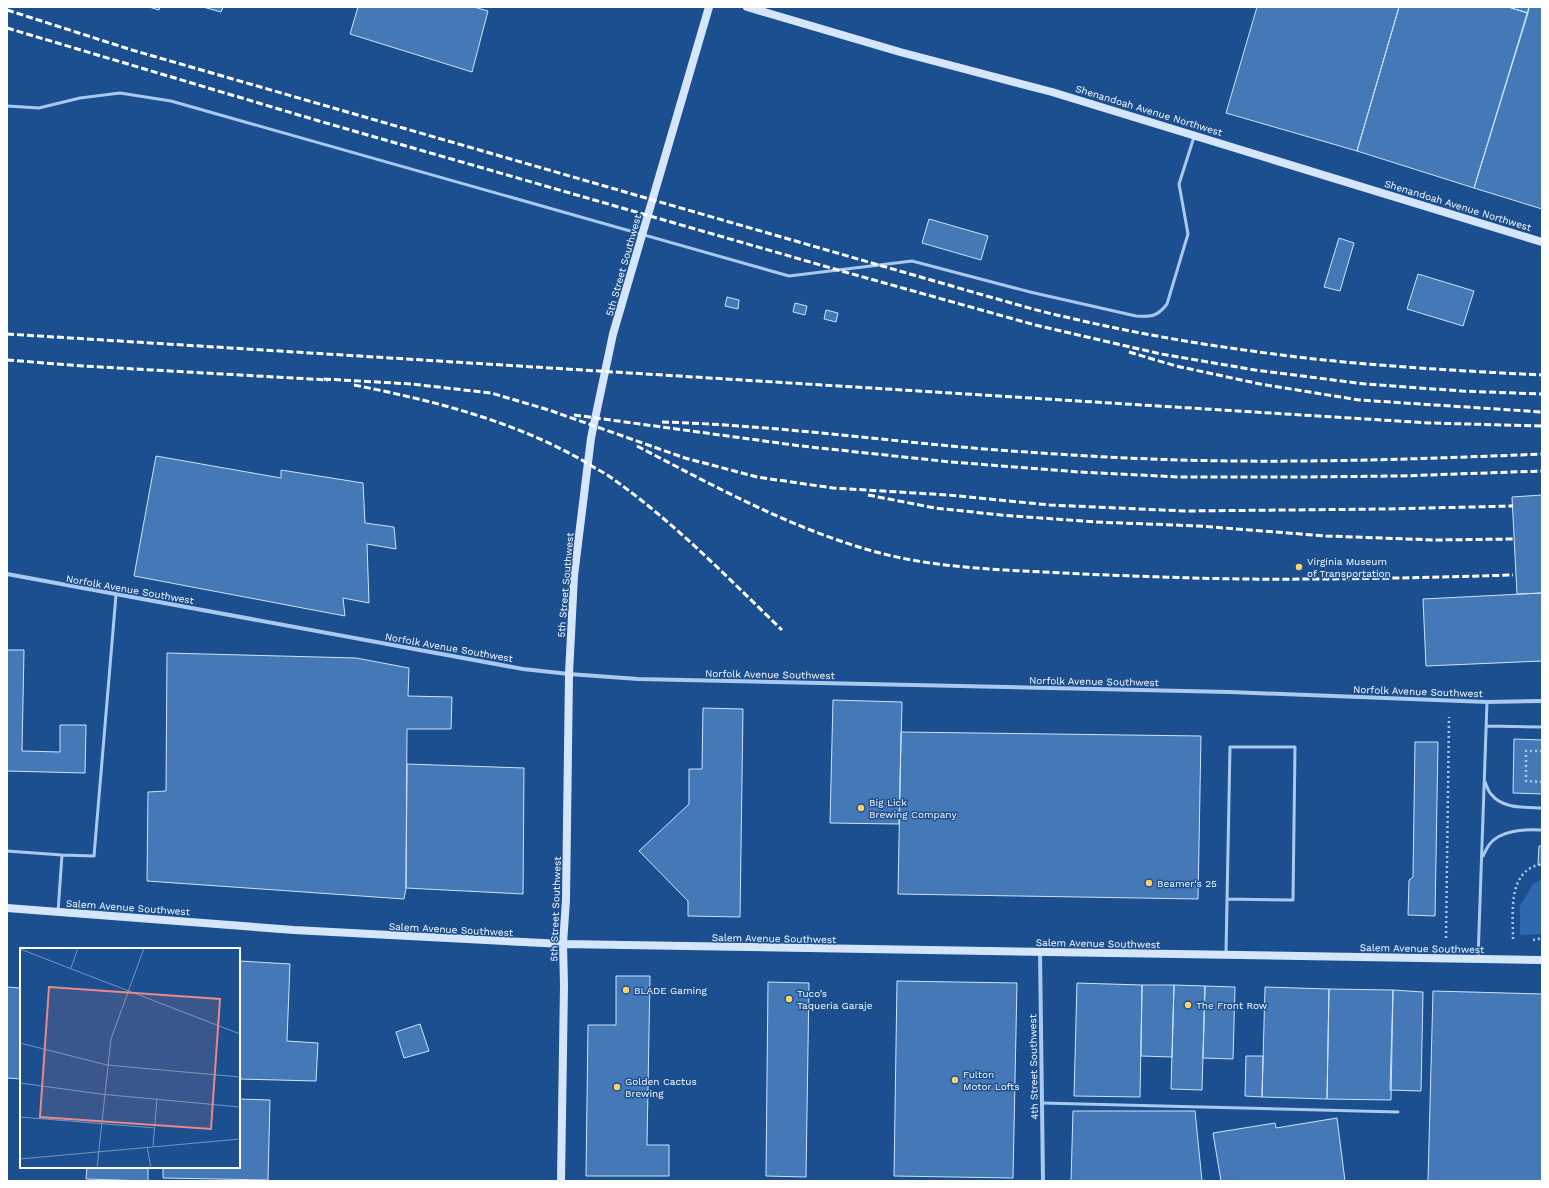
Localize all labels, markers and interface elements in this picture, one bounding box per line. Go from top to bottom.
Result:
street label: Shenandoah Avenue Northwest [1074,83,1224,138]
street label: Shenandoah Avenue Northwest [1383,178,1533,233]
street label: 5th Street Southwest [604,212,644,317]
street label: 5th Street Southwest [555,531,576,638]
place label: Virginia Museum of Transportation [1307,556,1391,579]
marker: Virginia Museum of Transportation [1294,562,1304,572]
street label: Norfolk Avenue Southwest [65,573,196,606]
street label: Norfolk Avenue Southwest [384,631,515,664]
street label: Norfolk Avenue Southwest [705,668,836,681]
street label: Norfolk Avenue Southwest [1029,675,1160,688]
street label: Norfolk Avenue Southwest [1353,684,1484,699]
place label: Big Lick Brewing Company [869,797,957,820]
marker: Big Lick Brewing Company [856,803,866,813]
street label: 5th Street Southwest [548,855,563,962]
marker: Beamer's 25 [1144,878,1154,888]
place label: Beamer's 25 [1157,878,1217,889]
street label: Salem Avenue Southwest [66,898,191,917]
street label: Salem Avenue Southwest [389,921,514,938]
street label: Salem Avenue Southwest [712,932,837,945]
street label: Salem Avenue Southwest [1036,937,1161,950]
street label: Salem Avenue Southwest [1360,942,1485,955]
inset map [20,948,240,1168]
marker: BLADE Gaming [621,985,631,995]
place label: BLADE Gaming [634,985,707,996]
place label: Tuco’s Taqueria Garaje [797,988,873,1011]
marker: Tuco’s Taqueria Garaje [784,994,794,1004]
marker: The Front Row [1183,1000,1193,1010]
place label: The Front Row [1196,1000,1268,1011]
street label: 4th Street Southwest [1027,1013,1040,1120]
place label: Fulton Motor Lofts [963,1069,1019,1092]
marker: Fulton Motor Lofts [950,1075,960,1085]
place label: Golden Cactus Brewing [625,1076,697,1099]
marker: Golden Cactus Brewing [612,1082,622,1092]

